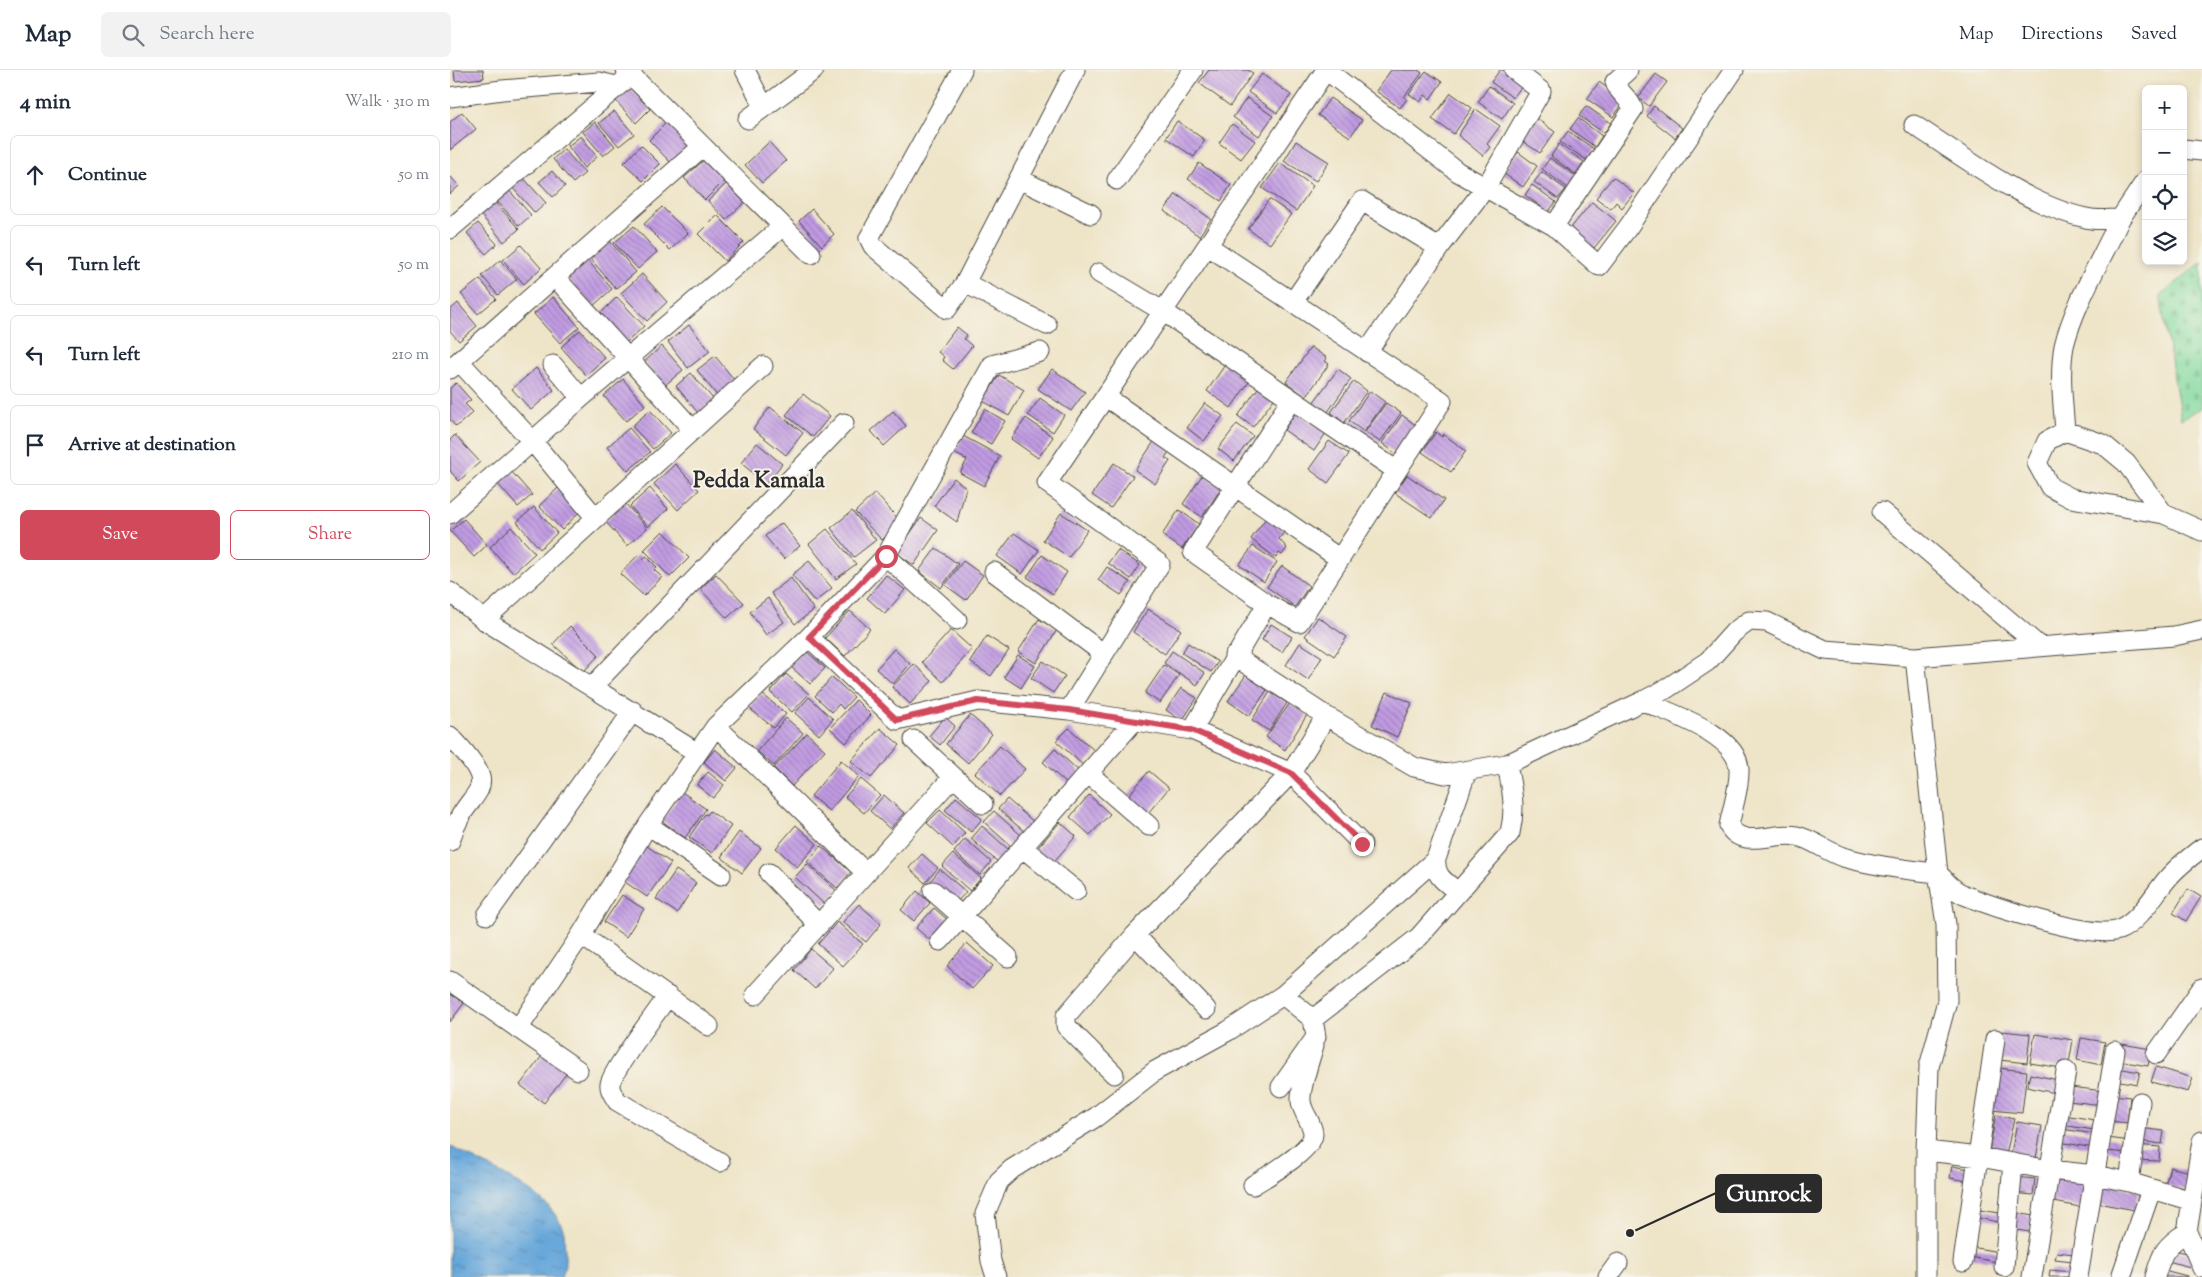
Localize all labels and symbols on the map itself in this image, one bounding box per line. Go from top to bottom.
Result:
district label: Pedda Kamala [693,466,826,498]
route start [875,545,898,568]
route end [1351,833,1374,856]
callout: Gunrock [1716,1175,1821,1212]
text: Gunrock [1726,1180,1812,1212]

